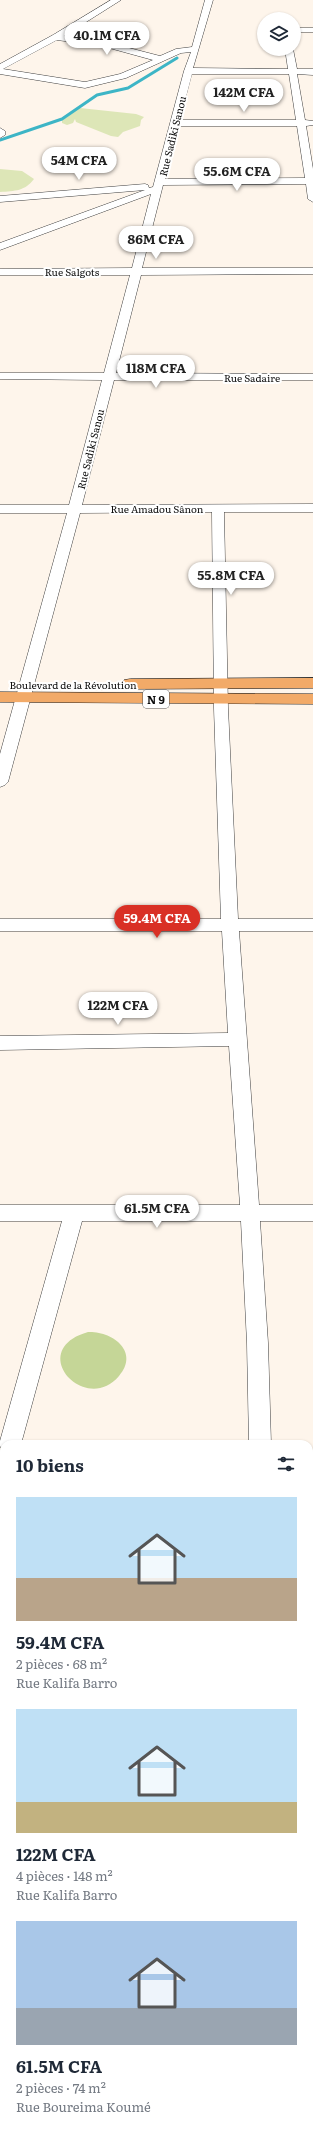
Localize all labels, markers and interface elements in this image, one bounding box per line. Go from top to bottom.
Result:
map controls [257,12,301,56]
button: layers [257,12,301,56]
pin: 40.1M CFA [61,22,153,56]
text: 40.1M CFA [73,25,141,44]
pin: 142M CFA [203,79,285,113]
text: 142M CFA [213,82,275,101]
street label: Rue Sadiki Sanou [155,94,189,178]
pin: 54M CFA [42,147,116,181]
text: 54M CFA [51,150,107,169]
pin: 55.6M CFA [191,158,283,192]
text: 55.6M CFA [203,161,271,180]
pin: 86M CFA [119,226,193,260]
text: 86M CFA [128,229,184,248]
street label: Rue Salgots [45,264,100,279]
pin: 118M CFA [115,355,197,389]
text: 118M CFA [126,358,186,377]
street label: Rue Sadaire [224,370,280,385]
street label: Rue Sadiki Sanou [73,407,107,491]
street label: Rue Amadou Sânon [111,501,204,516]
pin: 55.8M CFA [185,562,277,596]
text: 55.8M CFA [197,565,265,584]
street label: Boulevard de la Révolution [9,677,137,692]
road number: N 9 [143,690,169,708]
pin: 59.4M CFA [111,905,203,939]
text: 59.4M CFA [123,908,191,927]
pin: 122M CFA [77,992,159,1026]
text: 122M CFA [88,995,148,1014]
pin: 61.5M CFA [111,1195,203,1229]
text: 61.5M CFA [124,1198,190,1217]
text: 10 biens [16,1452,84,1477]
icon: filters [275,1453,297,1475]
icon: home [121,1523,193,1595]
text: 59.4M CFA [16,1629,104,1654]
text: 2 pièces · 68 m² [16,1654,107,1673]
text: Rue Kalifa Barro [16,1673,117,1692]
icon: home [121,1735,193,1807]
text: 122M CFA [16,1841,96,1866]
text: 4 pièces · 148 m² [16,1866,113,1885]
text: Rue Kalifa Barro [16,1885,117,1904]
icon: home [121,1947,193,2019]
text: 61.5M CFA [16,2053,102,2078]
text: 2 pièces · 74 m² [16,2078,106,2097]
text: Rue Boureima Koumé [16,2097,151,2116]

